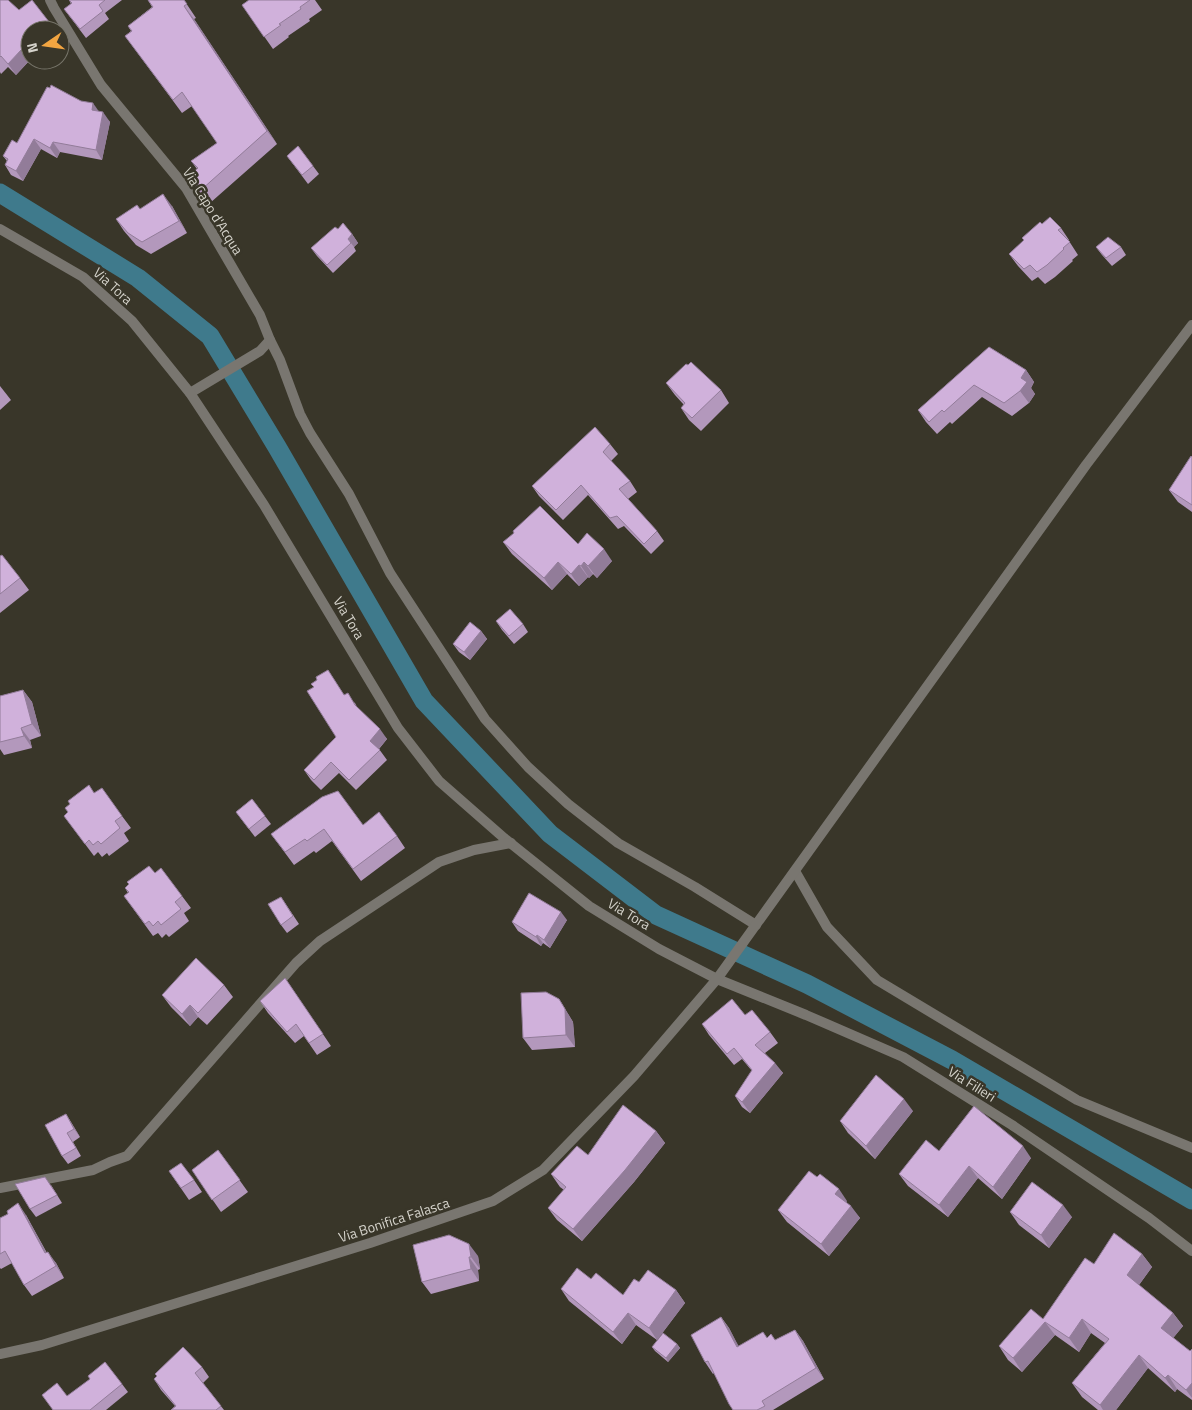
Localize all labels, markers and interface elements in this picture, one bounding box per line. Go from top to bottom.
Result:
north arrow [20,20,70,70]
text: N [21,41,43,55]
street label: Via Capo d'Acqua [178,163,249,259]
street label: Via Tora [89,262,138,309]
street label: Via Tora [328,592,370,643]
street label: Via Tora [604,893,655,935]
street label: Via Filieri [944,1061,1000,1107]
street label: Via Bonifica Falasca [336,1192,452,1247]

